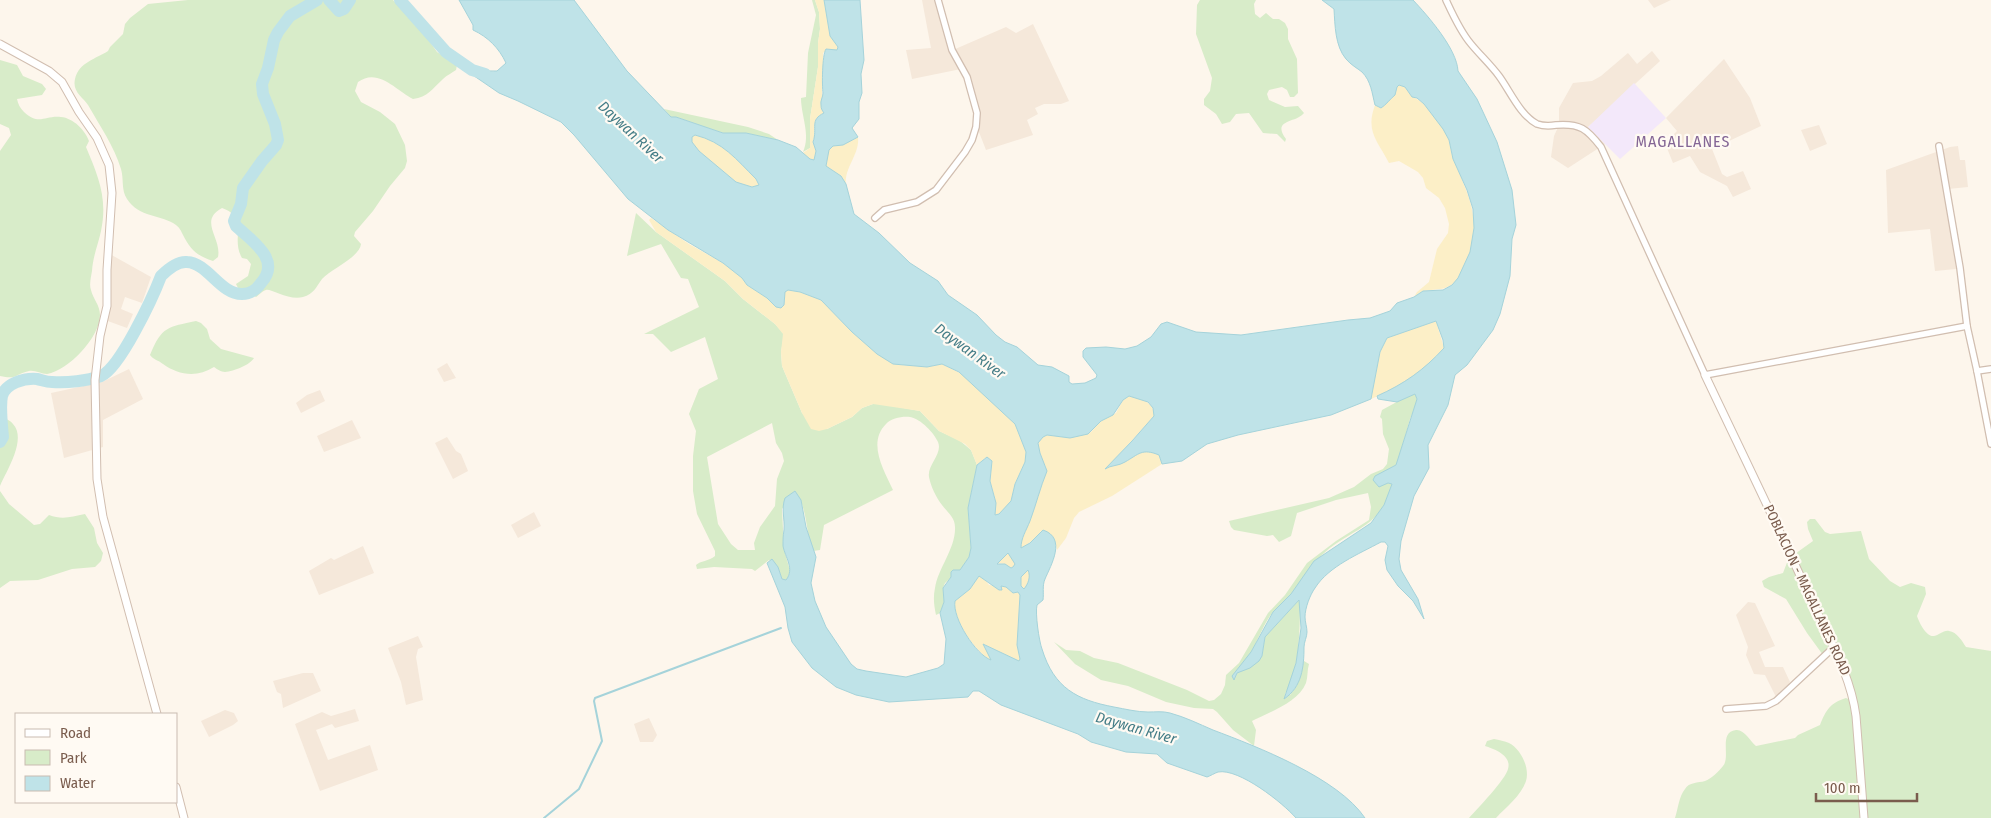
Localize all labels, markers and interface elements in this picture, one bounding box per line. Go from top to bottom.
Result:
water label: Daywan River [595,97,668,167]
district label: MAGALLANES [1636,132,1730,151]
water label: Daywan River [931,319,1009,383]
street label: POBLACION - MAGALLANES ROAD [1760,502,1854,678]
water label: Daywan River [1094,708,1179,748]
legend [15,713,178,803]
text: Road [60,724,91,742]
text: Park [60,749,87,767]
scale bar [1816,770,1917,802]
text: Water [60,774,96,792]
text: 100 m [1824,779,1861,797]

